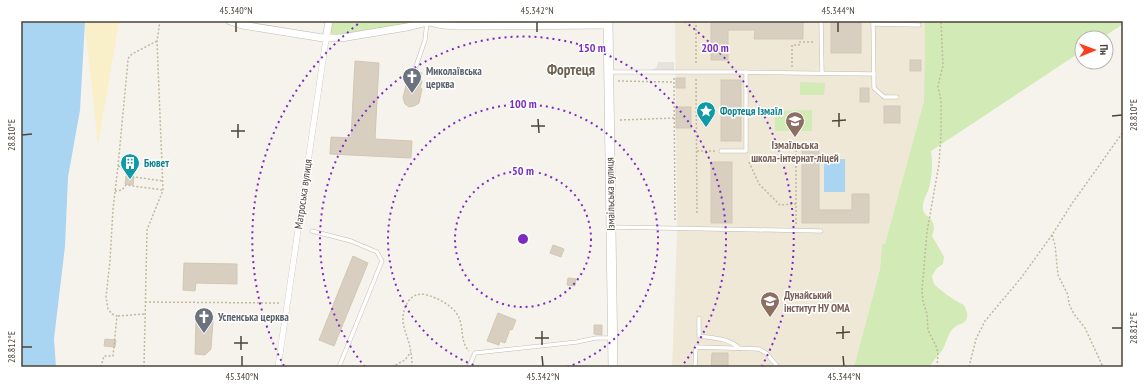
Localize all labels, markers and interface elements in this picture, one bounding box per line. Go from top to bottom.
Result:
text: 45.340°N [219,4,253,17]
text: 45.342°N [520,4,554,17]
text: 45.344°N [821,4,855,17]
north arrow [1074,30,1114,70]
text: 150 m [578,40,606,55]
text: 200 m [701,40,729,55]
text: Пн [1097,44,1111,55]
district label: Фортеця [547,60,595,79]
place label: Миколаївська церква [426,64,482,91]
church icon: Миколаївська церква [401,66,423,94]
text: 100 m [509,96,537,111]
text: 28.810°E [1127,99,1140,131]
place icon: Фортеця Ізмаїл [695,100,717,128]
place label: Фортеця Ізмаїл [720,104,783,118]
school or university icon: Ізмаїльська школа-інтернат-ліцей [784,110,806,138]
text: 28.810°E [5,119,18,151]
place label: Ізмаїльська школа-інтернат-ліцей [751,138,839,165]
building icon: Бювет [119,152,141,180]
place label: Бювет [144,156,169,170]
street label: Ізмаїльська вулиця [602,157,618,231]
street label: Матроська вулиця [291,158,315,230]
text: 50 m [512,163,534,178]
centre of rings [516,232,530,246]
place label: Дунайський інститут НУ ОМА [784,288,850,315]
school or university icon: Дунайський інститут НУ ОМА [759,290,781,318]
church icon: Успенська церква [193,306,215,334]
place label: Успенська церква [217,310,289,324]
text: 28.812°E [1127,312,1140,344]
text: 28.812°E [5,331,18,363]
text: 45.340°N [225,370,259,383]
text: 45.342°N [526,370,560,383]
text: 45.344°N [827,370,861,383]

